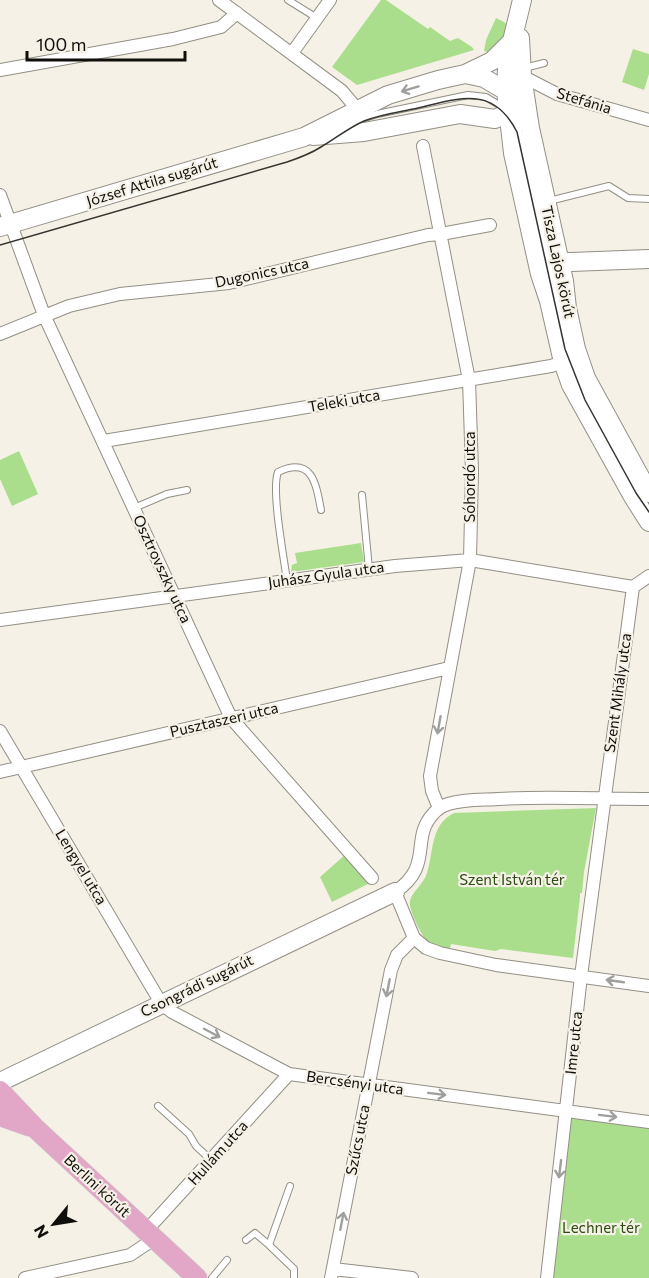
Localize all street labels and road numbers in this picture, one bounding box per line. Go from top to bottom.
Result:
street label: Stefánia [555,83,614,117]
street label: József Attila sugárút [84,153,219,210]
street label: Tisza Lajos körút [538,204,580,320]
street label: Dugonics utca [213,253,310,291]
street label: Teleki utca [306,385,381,415]
street label: Sóhordó utca [460,431,478,523]
street label: Osztrovszky utca [130,512,196,626]
street label: Juhász Gyula utca [267,557,385,591]
street label: Szent Mihály utca [600,632,634,754]
street label: Pusztaszeri utca [168,698,280,740]
street label: Lengyel utca [52,825,111,908]
street label: Csongrádi sugárút [137,950,256,1020]
street label: Imre utca [561,1010,585,1075]
street label: Bercsényi utca [305,1066,405,1098]
street label: Szűcs utca [341,1103,373,1177]
street label: Hullám utca [184,1116,251,1188]
street label: Berlini körút [61,1150,134,1220]

